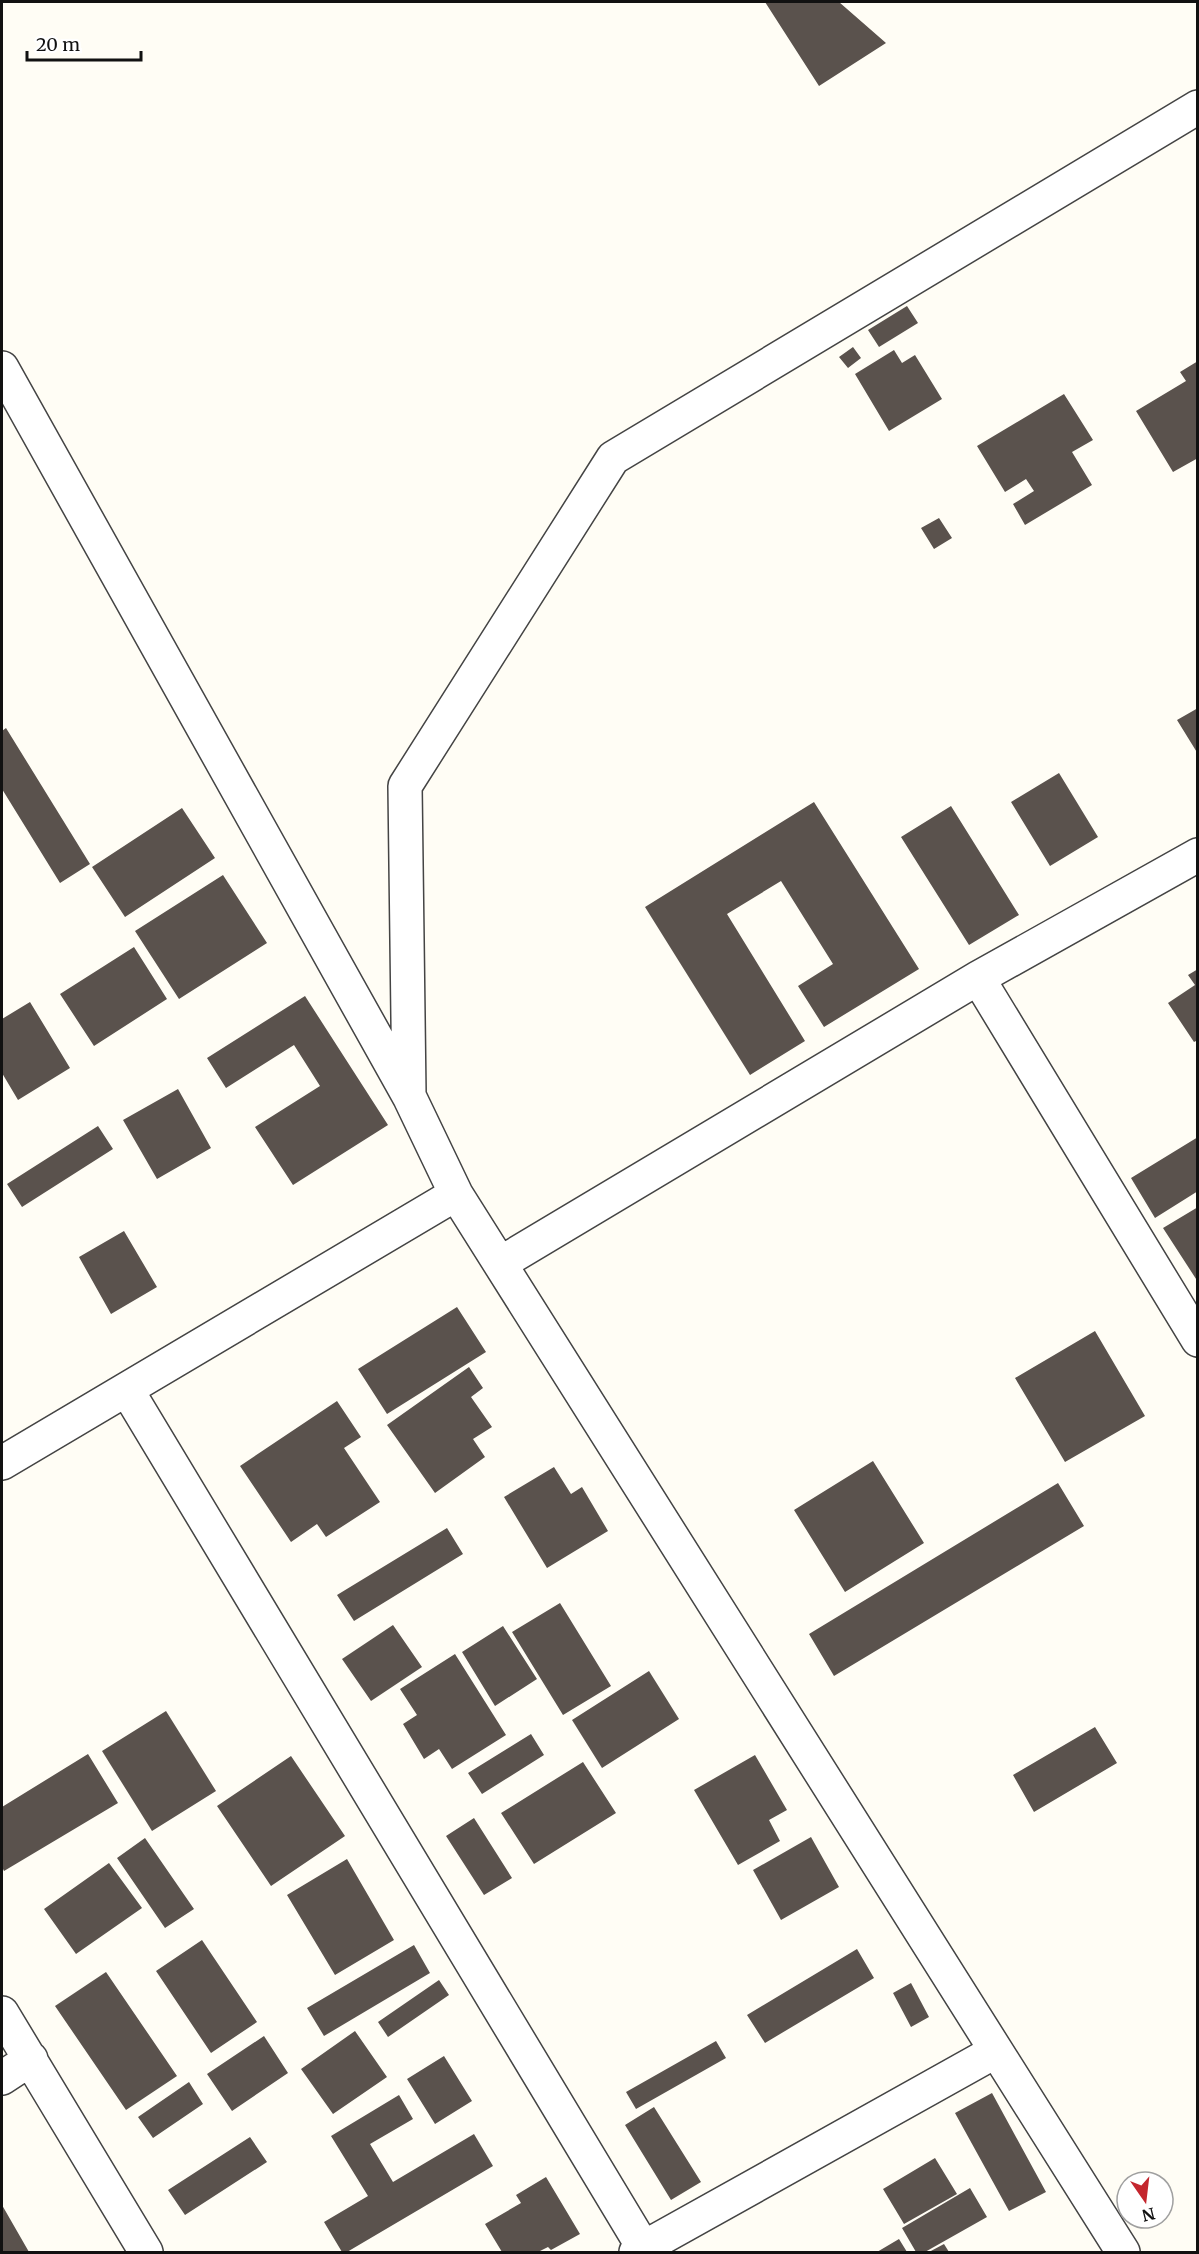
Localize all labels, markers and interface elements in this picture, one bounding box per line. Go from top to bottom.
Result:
scale bar [27,24,141,62]
text: 20 m [36,33,80,56]
north arrow [1115,2170,1175,2230]
text: N [1140,2203,1157,2226]

